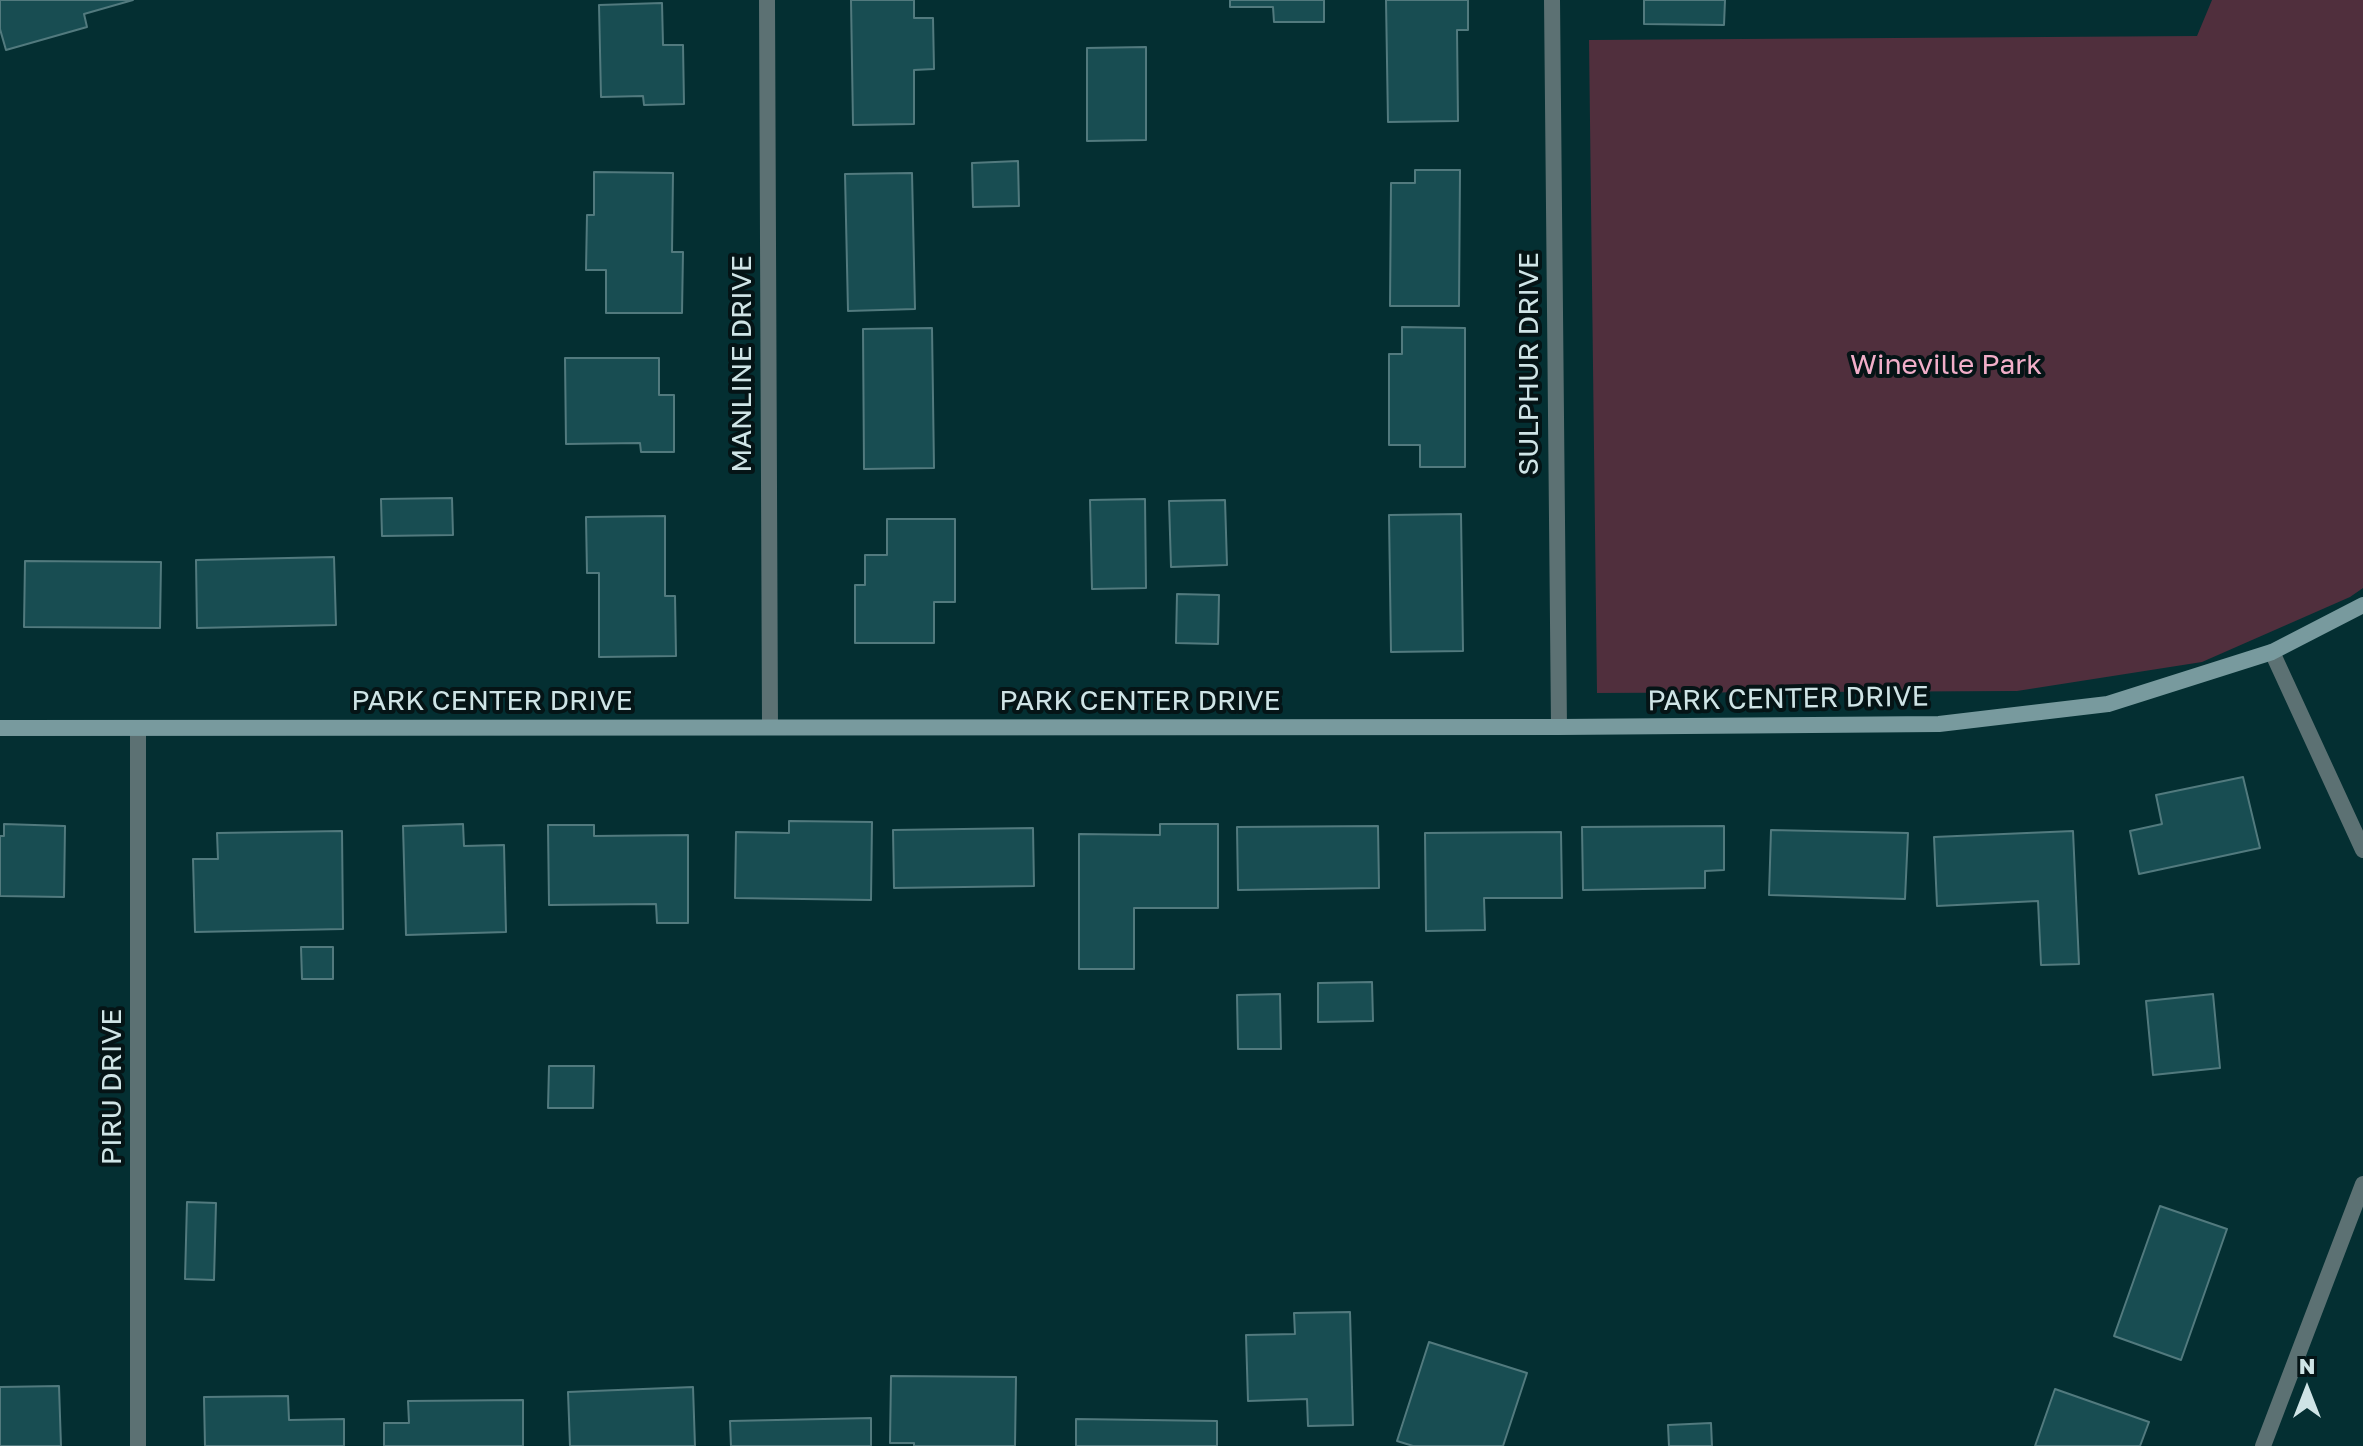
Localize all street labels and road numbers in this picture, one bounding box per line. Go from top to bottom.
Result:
street label: SULPHUR DRIVE [1512,252,1546,476]
street label: MANLINE DRIVE [725,255,759,473]
street label: PARK CENTER DRIVE [1647,680,1929,718]
street label: PARK CENTER DRIVE [351,684,633,718]
street label: PARK CENTER DRIVE [999,684,1281,718]
street label: PIRU DRIVE [95,1009,129,1165]

